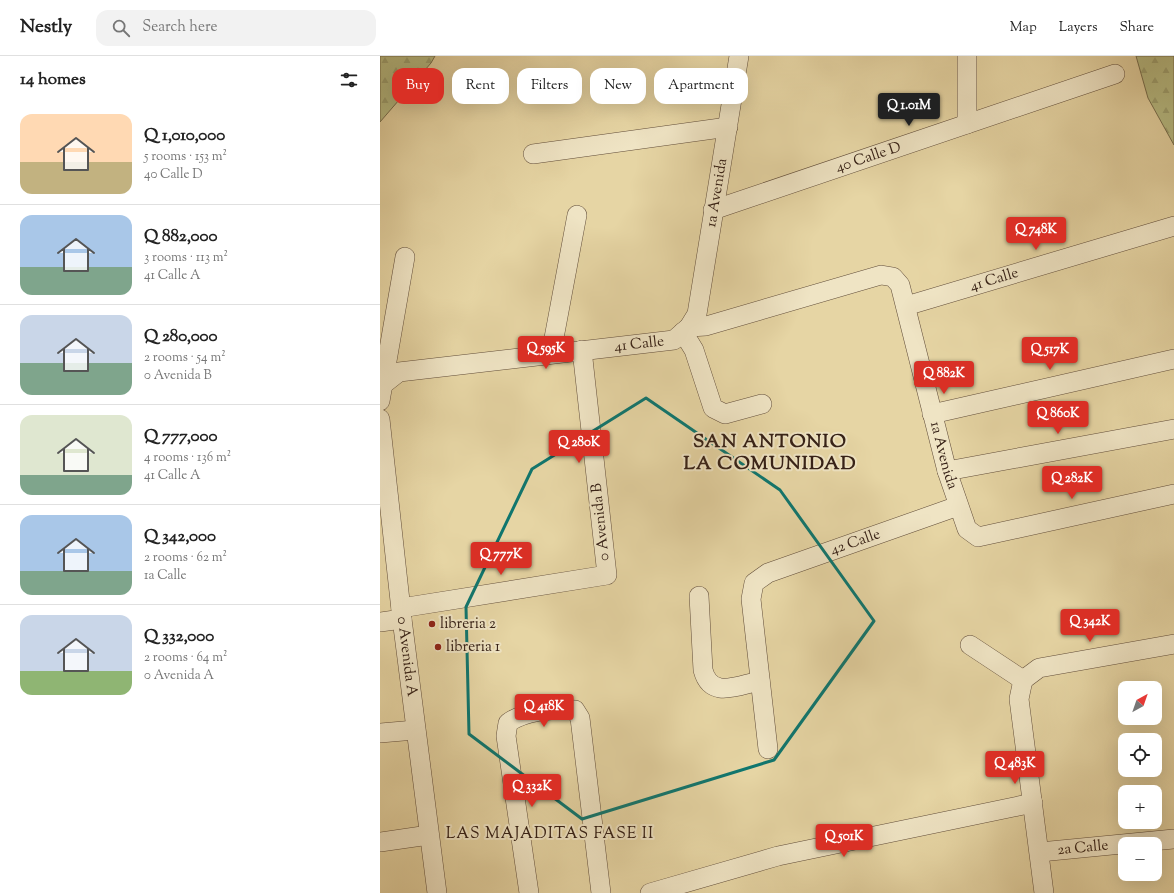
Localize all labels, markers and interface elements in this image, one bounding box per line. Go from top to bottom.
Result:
search box [96,10,376,46]
text: Nestly [20,14,72,41]
icon: search [110,17,132,39]
text: Search here [142,17,218,38]
text: Map [1010,18,1037,38]
text: Layers [1059,18,1097,38]
text: Share [1119,18,1154,38]
text: 14 homes [20,68,86,92]
chip: Buy [392,68,444,104]
chip: Rent [452,68,509,104]
chip: Filters [517,68,582,104]
chip: New [590,68,646,104]
chip: Apartment [654,68,748,104]
icon: filters [338,69,360,91]
pin: Q 1.01M [872,93,946,127]
text: Q 1.01M [887,97,931,115]
text: Q 1,010,000 [144,124,225,148]
icon: home [52,130,100,178]
street label: 40 Calle D [833,137,904,178]
text: 5 rooms · 153 m² [144,148,227,166]
street label: 1a Avenida [701,157,733,229]
text: 40 Calle D [144,166,203,184]
pin: Q 748K [1003,217,1069,251]
text: Q 748K [1015,221,1057,239]
text: Q 882,000 [144,225,217,249]
icon: home [52,231,100,279]
text: 3 rooms · 113 m² [144,249,228,267]
street label: 41 Calle [967,262,1021,297]
text: 41 Calle A [144,267,201,285]
text: Q 280,000 [144,325,218,349]
icon: home [52,331,100,379]
street label: 41 Calle [613,331,665,357]
pin: Q 595K [513,336,579,370]
pin: Q 517K [1017,337,1083,371]
text: Q 595K [527,340,565,358]
text: Q 517K [1031,341,1069,359]
text: 2 rooms · 54 m² [144,349,226,367]
pin: Q 882K [911,361,977,395]
text: Q 882K [923,365,965,383]
text: 0 Avenida B [144,367,212,385]
pin: Q 860K [1025,401,1091,435]
text: Q 860K [1037,405,1079,423]
street label: 1a Avenida [924,419,963,492]
text: Q 777,000 [144,425,217,449]
district label: SAN ANTONIO LA COMUNIDAD [683,429,857,478]
pin: Q 280K [546,430,612,464]
icon: home [52,431,100,479]
text: Q 280K [558,434,600,452]
text: 4 rooms · 136 m² [144,449,231,467]
pin: Q 282K [1039,466,1105,500]
text: 41 Calle A [144,467,201,485]
text: Q 282K [1051,470,1093,488]
street label: 0 Avenida B [586,482,616,562]
street label: 42 Calle [827,524,883,561]
text: Q 342,000 [144,525,216,549]
icon: home [52,531,100,579]
pin: Q 777K [468,542,534,576]
text: Q 777K [480,546,522,564]
text: 2 rooms · 62 m² [144,549,227,567]
text: 1a Calle [144,567,187,585]
pin: Q 342K [1057,609,1123,643]
text: Q 342K [1070,613,1110,631]
place label: libreria 2 [440,614,496,635]
street label: 0 Avenida A [391,615,422,698]
marker: libreria 2 [427,619,437,629]
text: Q 332,000 [144,625,214,649]
icon: home [52,631,100,679]
place label: libreria 1 [446,637,500,658]
marker: libreria 1 [433,642,443,652]
text: 2 rooms · 64 m² [144,649,227,667]
text: 0 Avenida A [144,667,214,685]
north arrow [1118,681,1162,725]
map controls [1118,681,1162,881]
pin: Q 418K [511,694,577,728]
text: Q 418K [524,698,564,716]
button: locate [1118,733,1162,777]
pin: Q 483K [982,751,1048,785]
text: Q 483K [994,755,1036,773]
pin: Q 332K [499,774,565,808]
text: Q 332K [512,778,552,796]
button: + [1118,785,1162,829]
district label: LAS MAJADITAS FASE II [446,823,654,846]
pin: Q 501K [811,824,877,858]
text: Q 501K [825,828,863,846]
street label: 2a Calle [1056,835,1109,861]
button: − [1118,837,1162,881]

